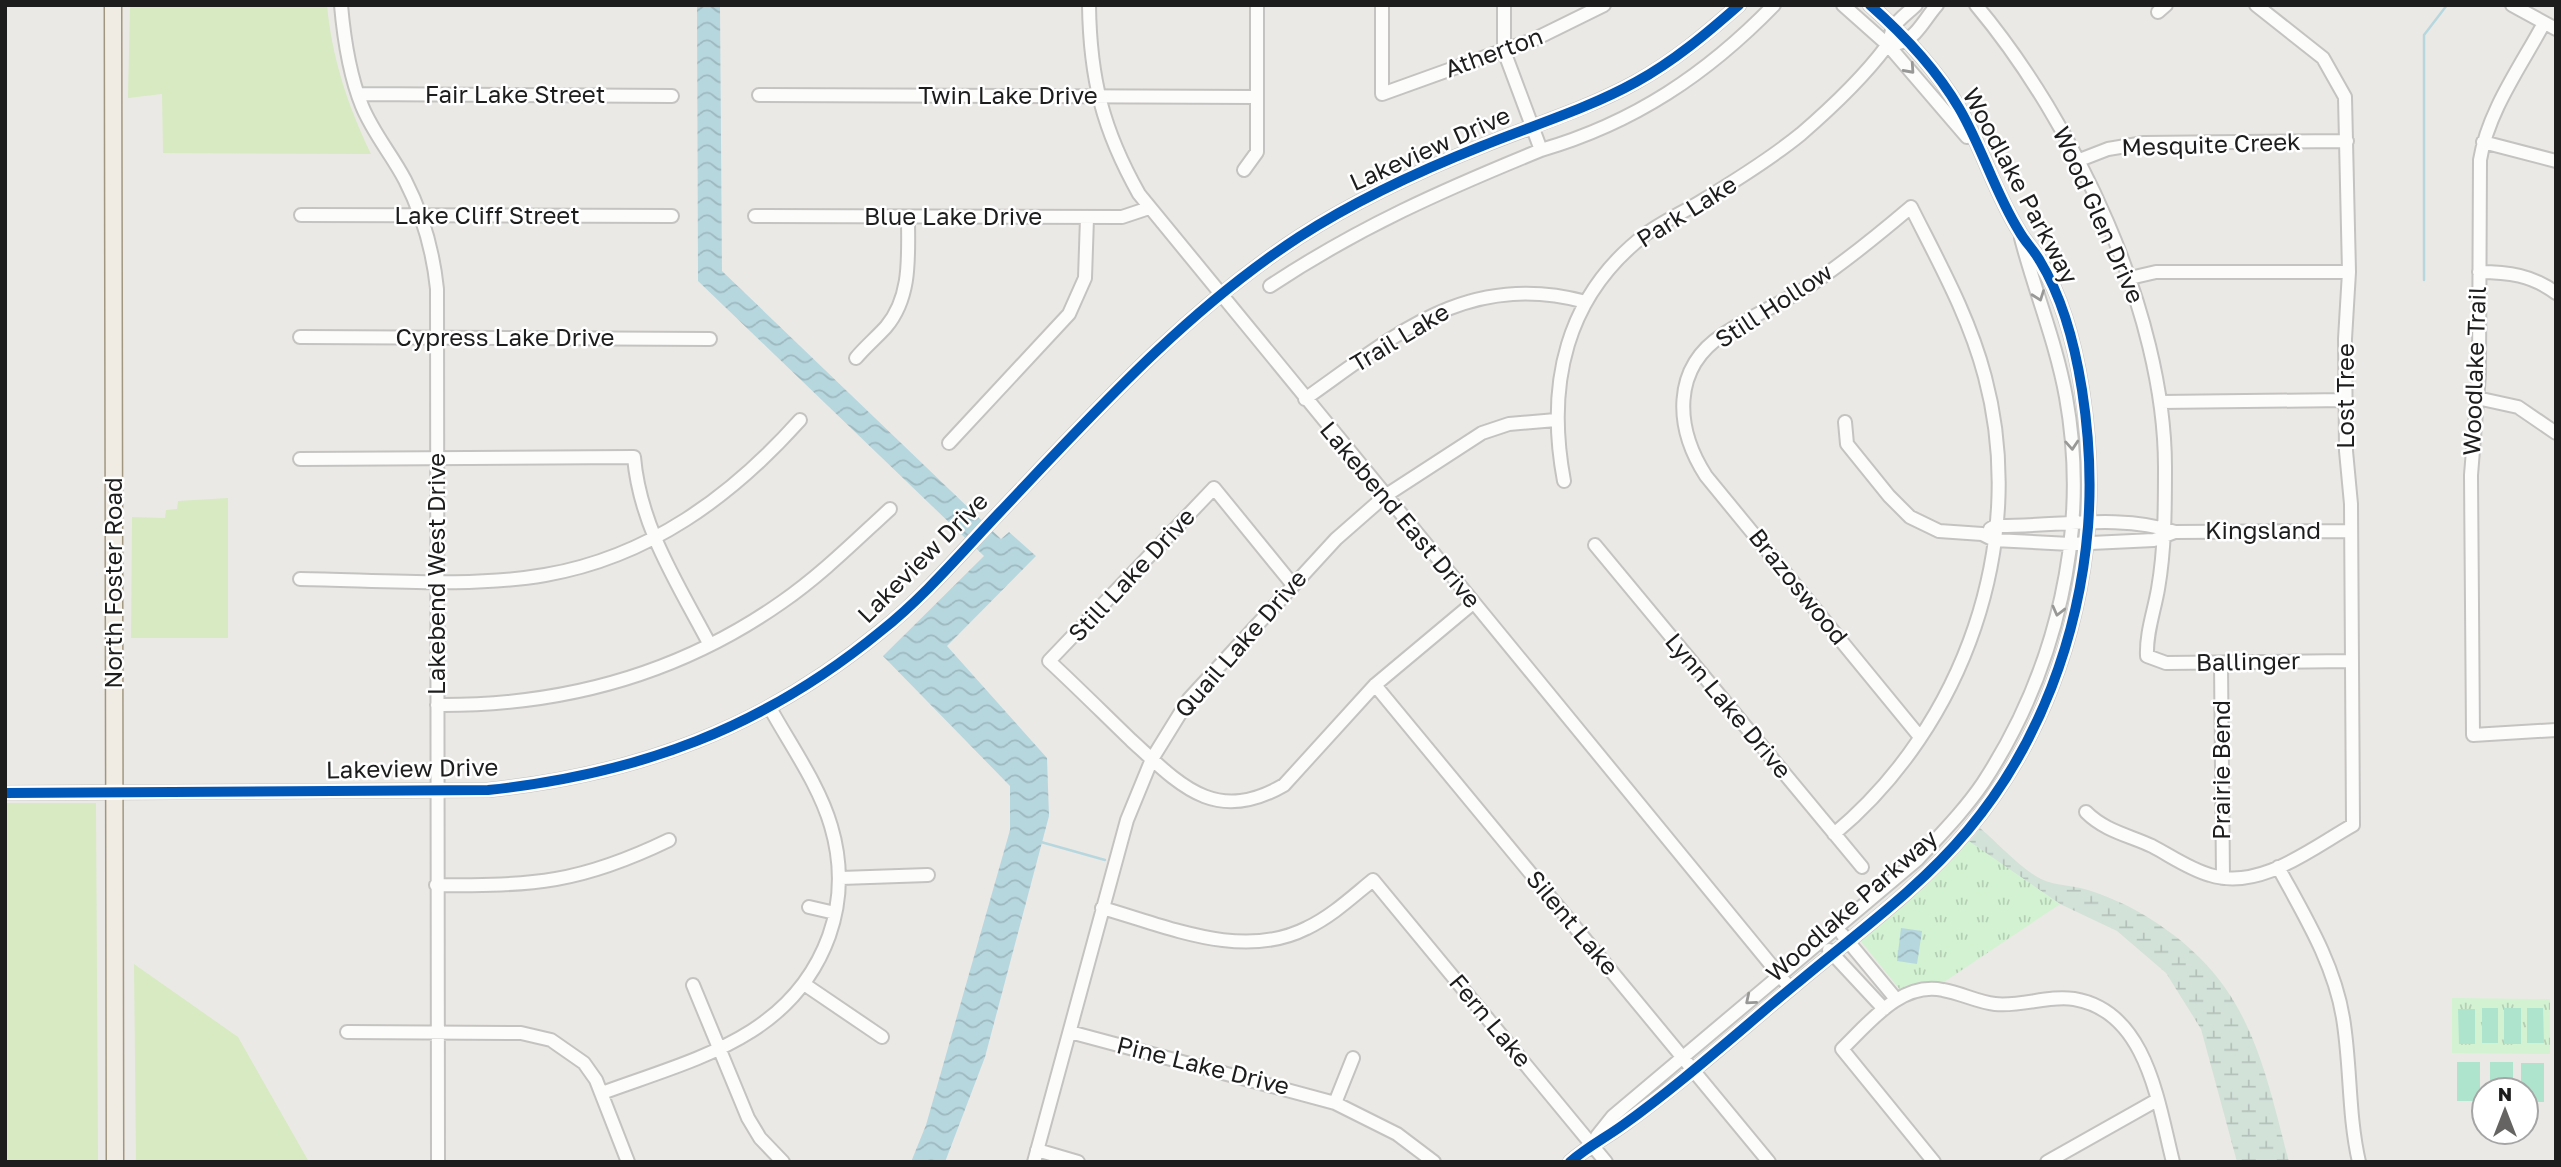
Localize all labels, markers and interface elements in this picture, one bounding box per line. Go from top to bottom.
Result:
street label: Atherton [1441,21,1546,83]
one-way arrow [1902,61,1914,74]
street label: Fair Lake Street [425,79,605,108]
street label: Twin Lake Drive [918,80,1098,109]
street label: Woodlake Parkway [1957,82,2085,288]
street label: Lakeview Drive [1345,99,1514,196]
street label: Wood Glen Drive [2047,122,2151,307]
street label: Mesquite Creek [2121,126,2301,161]
street label: Park Lake [1631,169,1742,253]
street label: Lake Cliff Street [394,200,580,229]
street label: Blue Lake Drive [864,201,1042,230]
street label: Still Hollow [1709,256,1837,353]
street label: Woodlake Trail [2456,286,2491,456]
one-way arrow [2031,290,2045,302]
street label: Trail Lake [1345,296,1454,377]
street label: Cypress Lake Drive [396,322,614,351]
street label: Lost Tree [2330,343,2359,449]
street label: Lakebend East Drive [1315,415,1488,613]
one-way arrow [2064,440,2079,451]
street label: Lakebend West Drive [421,453,450,695]
street label: North Foster Road [98,477,127,689]
street label: Lakeview Drive [851,486,993,628]
street label: Still Lake Drive [1062,501,1200,647]
street label: Kingsland [2205,515,2321,544]
street label: Brazoswood [1744,522,1855,650]
street label: Quail Lake Drive [1168,563,1312,723]
one-way arrow [2052,605,2066,617]
street label: Lynn Lake Drive [1660,627,1798,784]
street label: Ballinger [2196,645,2300,676]
street label: Prairie Bend [2206,700,2235,840]
street label: Lakeview Drive [325,751,498,784]
street label: Woodlake Parkway [1759,823,1943,987]
street label: Silent Lake [1521,864,1625,980]
street label: Fern Lake [1444,968,1538,1072]
one-way arrow [1745,992,1757,1005]
street label: Pine Lake Drive [1114,1029,1293,1100]
north arrow [2470,1076,2540,1146]
text: N [2498,1082,2512,1105]

